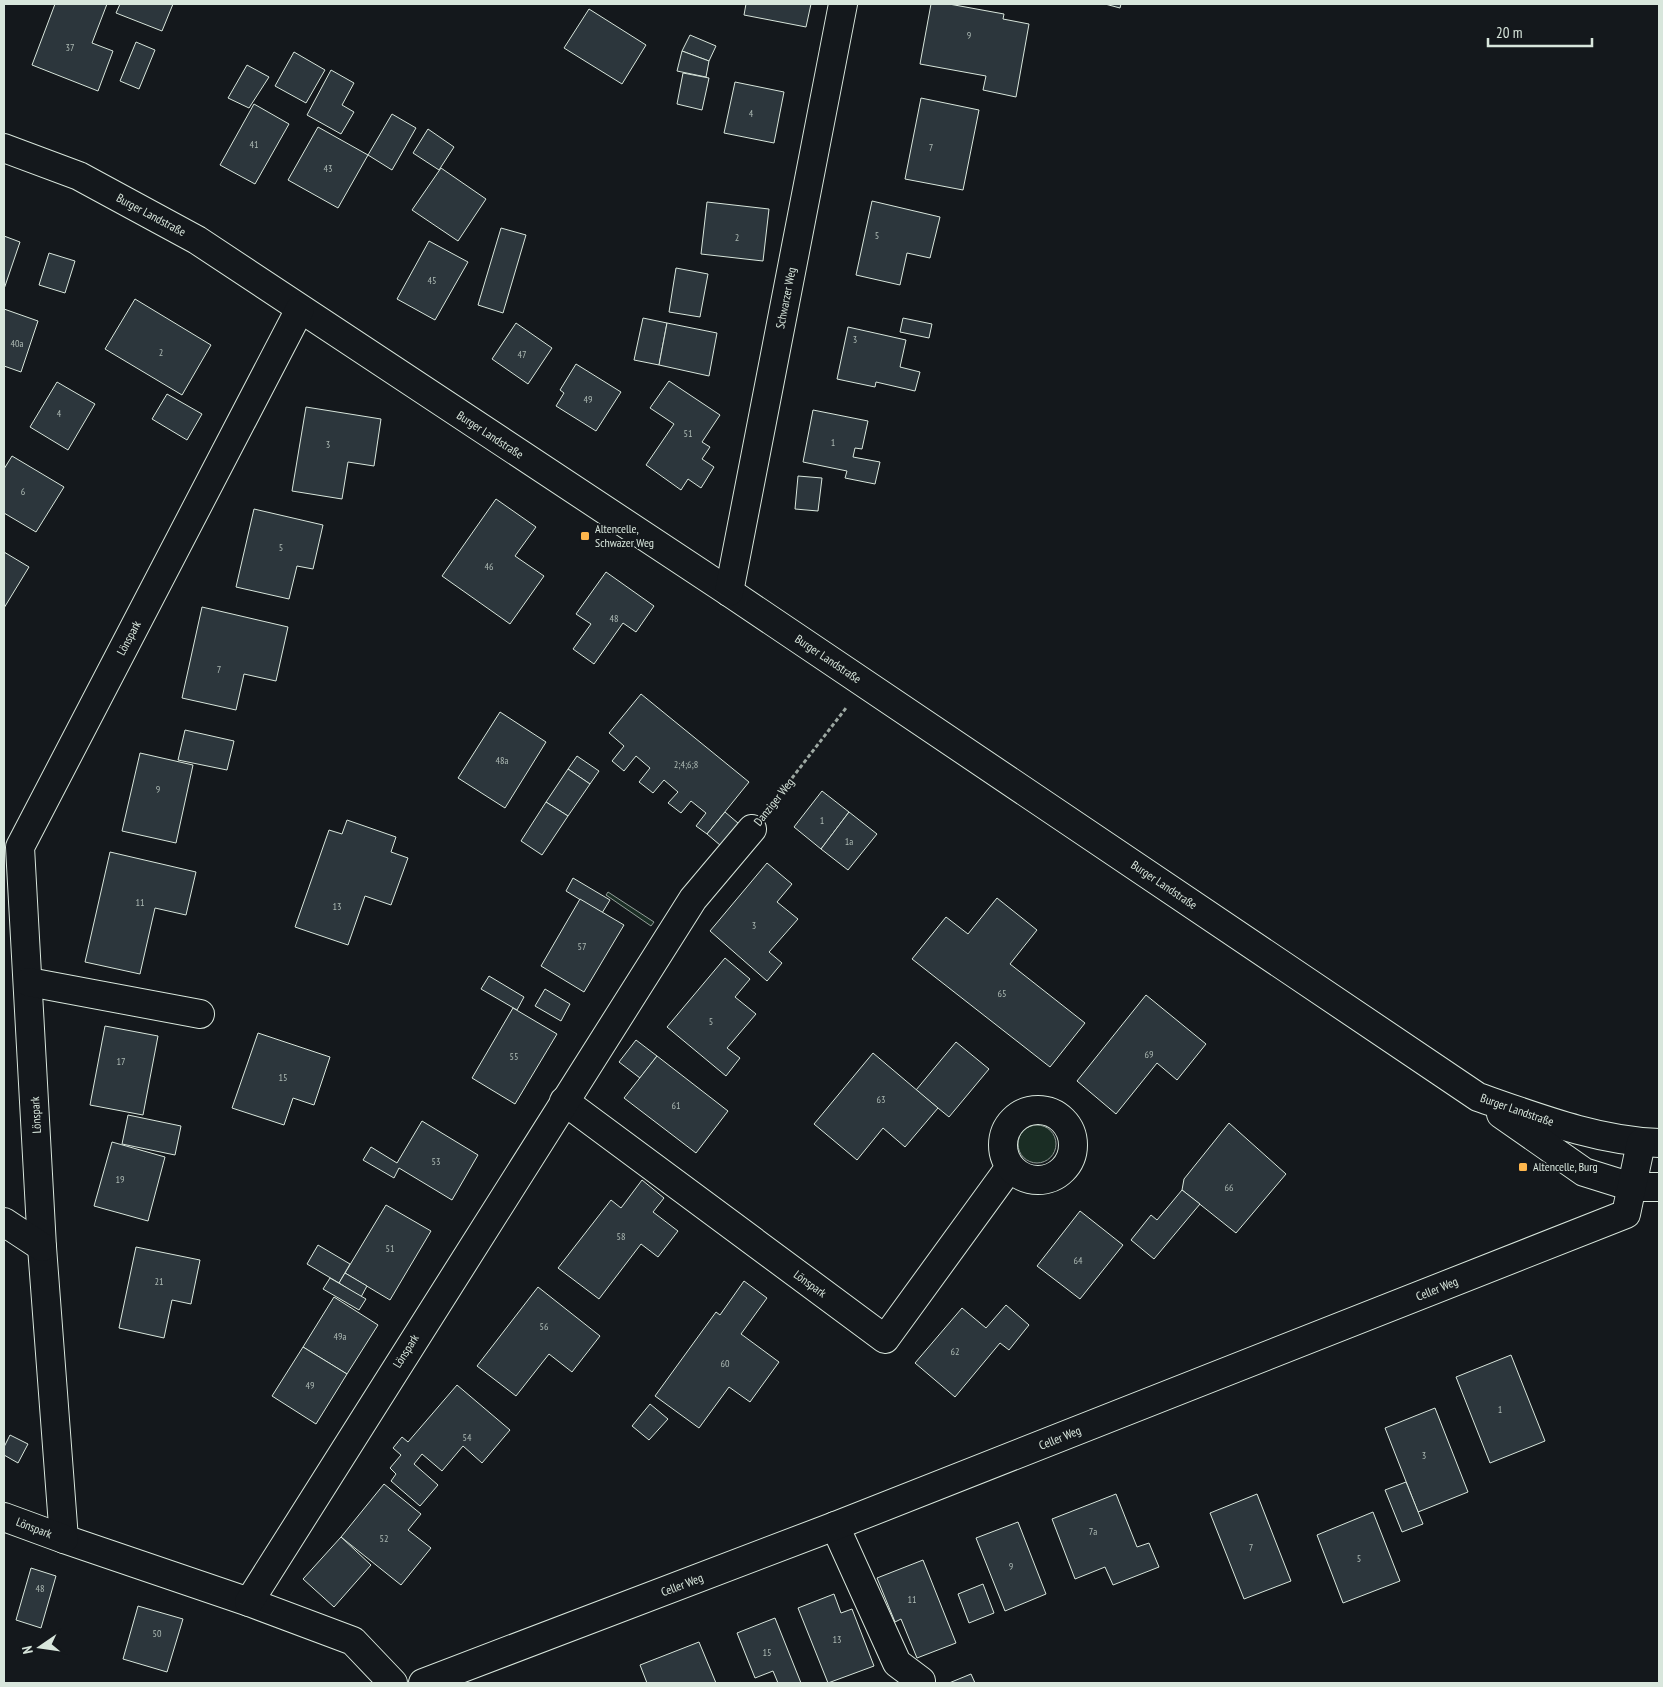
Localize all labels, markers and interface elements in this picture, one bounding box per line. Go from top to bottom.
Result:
scale bar [1488,15,1592,47]
text: 20 m [1496,23,1522,42]
house number: 9 [967,29,971,42]
house number: 37 [66,41,75,54]
house number: 4 [749,107,754,120]
house number: 41 [250,138,259,151]
house number: 7 [929,141,933,154]
house number: 43 [324,162,333,175]
street label: Burger Landstraße [114,190,189,239]
house number: 5 [875,229,879,242]
house number: 2 [735,231,739,244]
street label: Schwarzer Weg [772,266,799,330]
house number: 45 [428,274,437,287]
house number: 3 [853,333,857,346]
house number: 40a [11,337,24,350]
house number: 2 [159,346,163,359]
house number: 47 [518,348,527,361]
house number: 49 [584,393,593,406]
house number: 4 [57,407,62,420]
street label: Burger Landstraße [454,407,526,462]
house number: 51 [684,427,693,440]
house number: 1 [831,436,835,449]
house number: 3 [326,438,330,451]
house number: 6 [21,485,26,498]
place label: Altencelle, Schwazer Weg [595,521,654,550]
marker: Altencelle, Schwazer Weg [579,530,591,542]
house number: 5 [279,541,283,554]
house number: 46 [485,560,494,573]
house number: 48 [610,612,619,625]
street label: Lönspark [113,618,144,658]
street label: Burger Landstraße [792,631,864,686]
house number: 7 [217,663,221,676]
house number: 48a [496,754,509,767]
house number: 2;4;6;8 [674,758,698,771]
street label: Danziger Weg [750,775,797,829]
house number: 9 [156,783,160,796]
house number: 1 [820,814,824,827]
house number: 1a [845,835,853,848]
street label: Burger Landstraße [1128,857,1200,912]
house number: 11 [136,896,145,909]
house number: 13 [333,900,342,913]
house number: 3 [752,919,756,932]
house number: 57 [578,940,587,953]
house number: 65 [998,987,1007,1000]
house number: 5 [709,1015,713,1028]
house number: 69 [1145,1048,1154,1061]
house number: 55 [510,1050,519,1063]
house number: 17 [117,1055,126,1068]
house number: 15 [279,1071,288,1084]
street label: Burger Landstraße [1479,1090,1556,1129]
house number: 63 [877,1093,886,1106]
street label: Lönspark [27,1096,44,1134]
house number: 61 [672,1099,681,1112]
house number: 53 [432,1155,441,1168]
place label: Altencelle, Burg [1533,1159,1598,1174]
marker: Altencelle, Burg [1517,1161,1529,1173]
house number: 19 [116,1173,125,1186]
house number: 66 [1225,1181,1234,1194]
house number: 58 [617,1230,626,1243]
house number: 51 [386,1242,395,1255]
house number: 64 [1074,1254,1083,1267]
street label: Lönspark [791,1267,830,1301]
street label: Celler Weg [1414,1273,1460,1304]
house number: 21 [155,1275,164,1288]
house number: 56 [540,1320,549,1333]
house number: 49a [334,1330,347,1343]
street label: Lönspark [389,1331,422,1370]
house number: 62 [951,1345,960,1358]
house number: 60 [721,1357,730,1370]
house number: 49 [306,1379,315,1392]
house number: 1 [1498,1403,1502,1416]
street label: Celler Weg [1037,1422,1083,1453]
house number: 54 [463,1431,472,1444]
house number: 3 [1422,1449,1426,1462]
street label: Lönspark [14,1514,54,1541]
house number: 7a [1089,1525,1097,1538]
house number: 52 [380,1532,389,1545]
house number: 7 [1249,1541,1253,1554]
house number: 5 [1357,1552,1361,1565]
house number: 9 [1009,1560,1013,1573]
street label: Celler Weg [659,1570,705,1599]
house number: 48 [36,1582,45,1595]
house number: 11 [908,1593,917,1606]
north arrow [15,1622,65,1672]
house number: 50 [153,1627,162,1640]
house number: 13 [833,1633,842,1646]
text: N [18,1644,37,1656]
house number: 15 [763,1646,772,1659]

